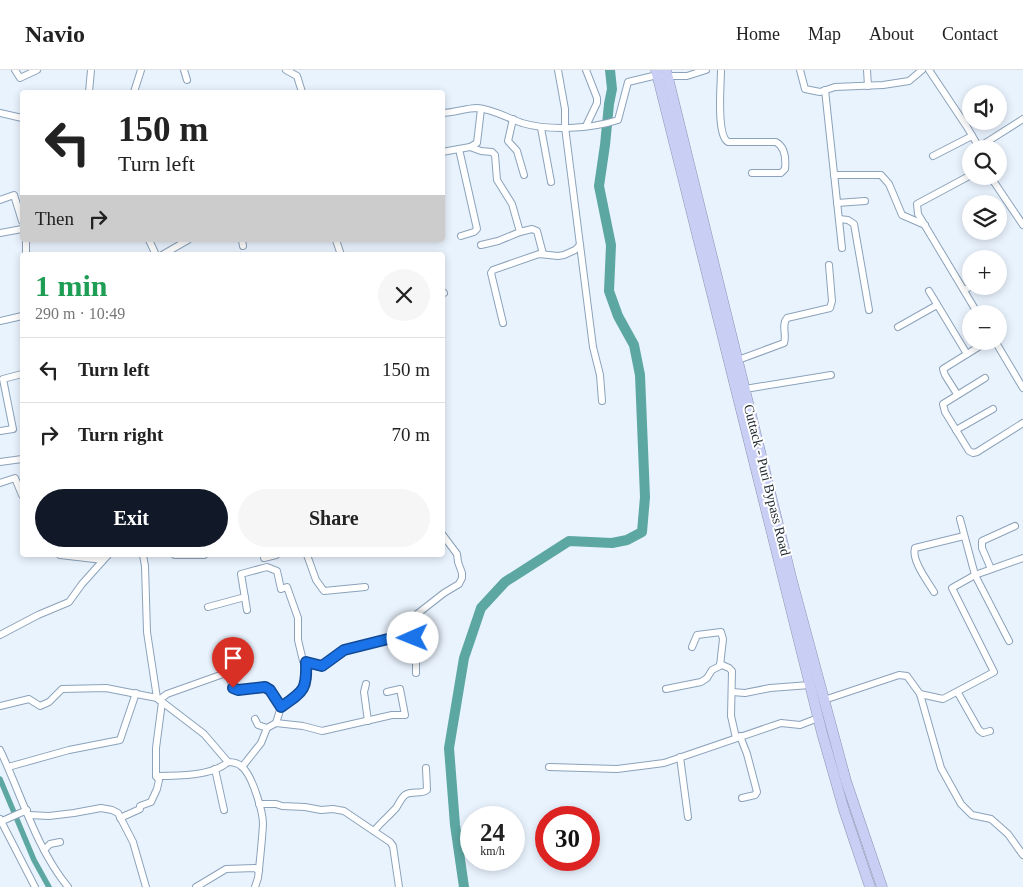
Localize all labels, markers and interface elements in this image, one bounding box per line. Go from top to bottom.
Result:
text: Navio [25,21,85,47]
text: Home [736,24,780,44]
text: Map [808,24,841,44]
text: About [869,24,914,44]
text: Contact [942,24,998,44]
map controls [962,85,1007,350]
button: sound [962,85,1007,130]
icon: left [35,110,100,175]
text: 150 m [118,110,208,149]
button: search [962,140,1007,185]
text: Turn left [118,151,195,176]
button: layers [962,195,1007,240]
icon: right [84,205,112,233]
text: Then [35,208,74,229]
button: + [962,250,1007,295]
text: 1 min [35,269,108,302]
button: close [378,269,430,321]
text: 290 m · 10:49 [35,305,125,322]
button: − [962,305,1007,350]
icon: left [35,356,63,384]
text: Turn left [78,359,150,380]
text: 150 m [382,359,430,380]
street label: Cuttack - Puri Bypass Road [741,403,793,557]
icon: right [35,421,63,449]
text: Turn right [78,424,163,445]
text: 70 m [391,424,430,445]
button: Exit [35,489,228,547]
button: Share [238,489,430,547]
position arrow [386,611,438,663]
pin [212,637,254,688]
icon: arrive [219,644,247,672]
speed limit sign: 30 [535,806,600,871]
text: 24 [480,819,505,846]
text: km/h [480,844,505,858]

